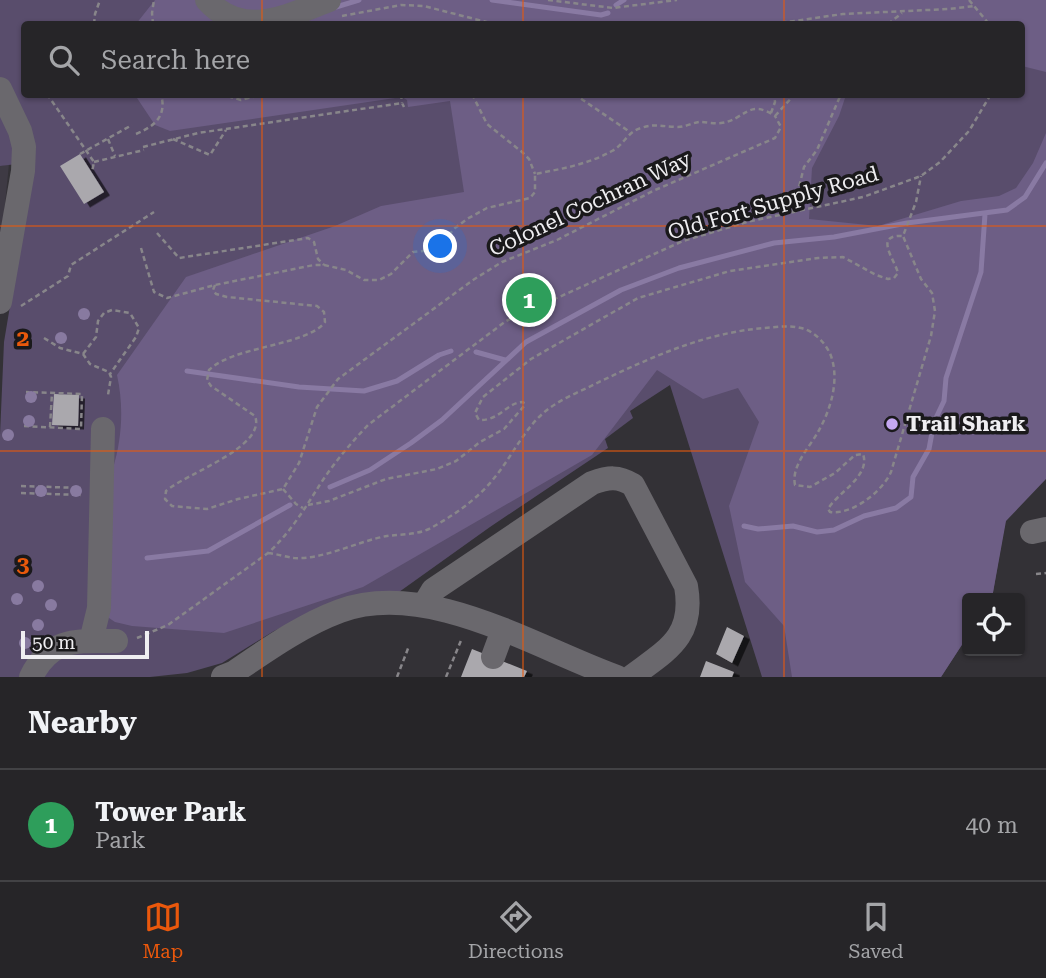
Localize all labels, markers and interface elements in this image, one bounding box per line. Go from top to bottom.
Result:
search box [21,21,1025,98]
icon: search [45,41,83,79]
text: Search here [101,45,250,75]
street label: Colonel Cochran Way [485,146,695,261]
street label: Old Fort Supply Road [665,161,882,245]
your location [423,229,457,263]
pin: 1 [506,274,552,326]
text: 2 [17,325,29,352]
place label: Trail Shark [906,412,1026,436]
marker: Trail Shark [884,416,900,432]
text: 3 [17,551,30,578]
map controls [962,593,1025,656]
button: locate [962,593,1025,656]
scale bar [21,628,149,660]
text: 50 m [32,631,75,654]
text: Nearby [28,705,137,740]
text: Tower Park [95,797,246,827]
text: 1 [45,812,57,839]
text: 40 m [965,812,1018,839]
text: Park [95,827,146,854]
tab: Map [142,898,183,963]
tab: Directions [468,898,564,963]
tab: Saved [848,898,904,963]

